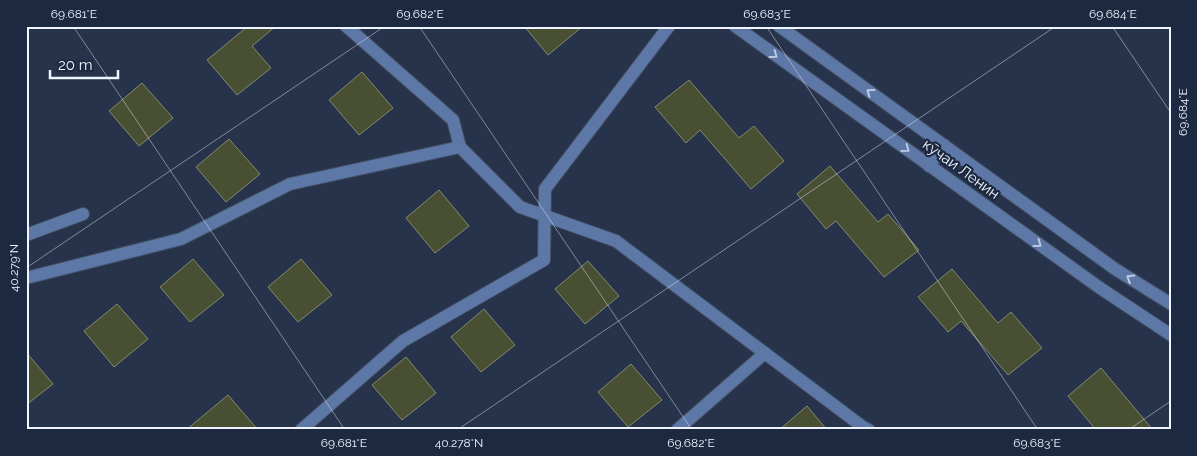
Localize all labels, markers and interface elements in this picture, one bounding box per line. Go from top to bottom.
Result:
text: 69.681°E [51,7,97,21]
text: 69.682°E [396,7,444,21]
text: 69.683°E [743,7,791,21]
text: 69.684°E [1089,7,1137,21]
scale bar [50,48,118,80]
one-way arrow [768,49,778,58]
text: 20 m [58,56,93,74]
text: 69.684°E [1176,88,1190,136]
one-way arrow [866,89,876,98]
street label: кӯчаи Ленин [919,135,1003,203]
one-way arrow [900,143,910,152]
one-way arrow [1033,238,1042,247]
text: 40.279°N [7,244,21,292]
one-way arrow [1126,275,1135,285]
text: 69.681°E [321,436,367,450]
text: 40.278°N [435,436,483,450]
text: 69.682°E [667,436,715,450]
text: 69.683°E [1013,436,1061,450]

